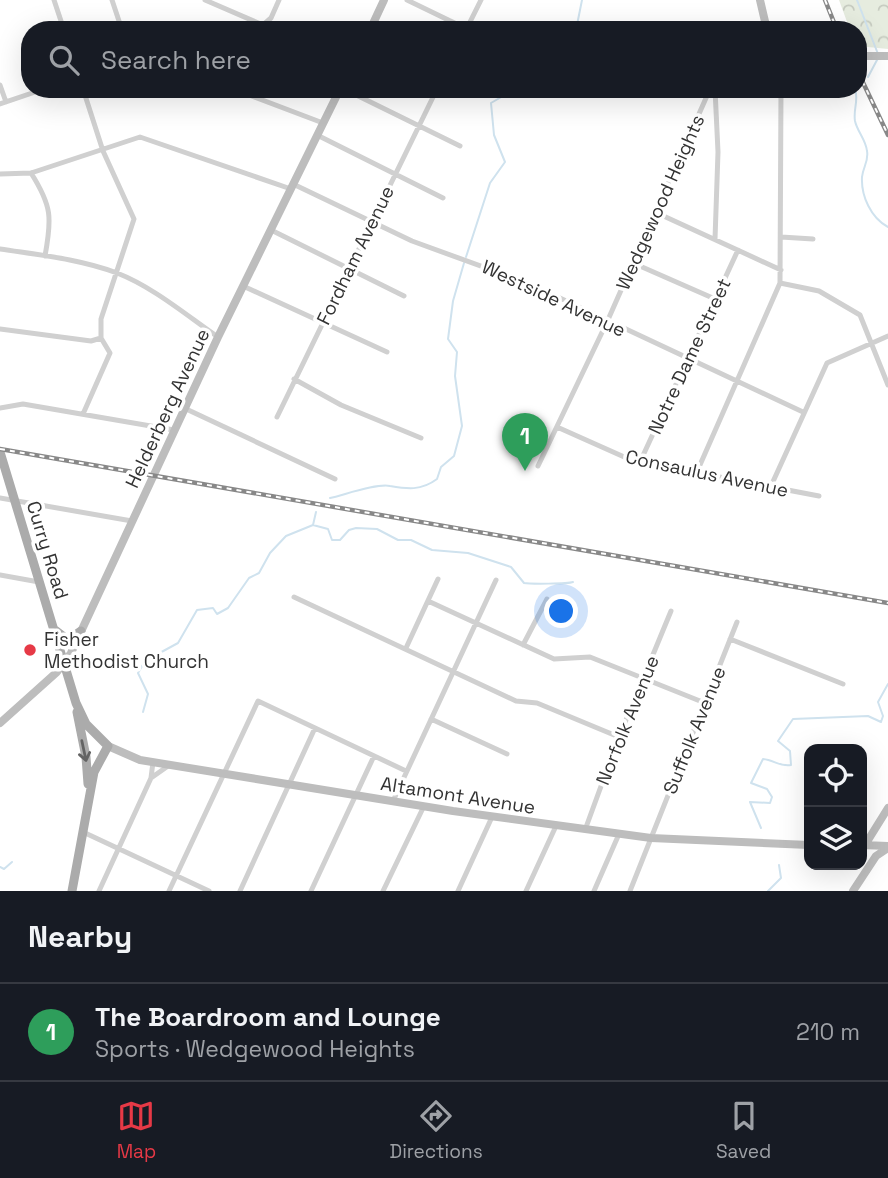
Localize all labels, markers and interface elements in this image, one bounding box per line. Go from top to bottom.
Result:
search box [21,21,867,98]
icon: search [45,41,83,79]
text: Search here [101,43,251,77]
street label: Wedgewood Heights [611,111,710,294]
street label: Fordham Avenue [311,182,400,329]
street label: Westside Avenue [478,254,630,343]
street label: Notre Dame Street [642,274,737,438]
street label: Helderberg Avenue [120,324,215,492]
pin: 1 [502,413,548,471]
street label: Consaulus Avenue [623,444,791,503]
street label: Curry Road [21,498,74,602]
your location [544,594,578,628]
place label: Fisher Methodist Church [44,627,209,674]
marker: Fisher Methodist Church [22,642,38,658]
street label: Norfolk Avenue [590,652,665,789]
street label: Suffolk Avenue [657,663,731,798]
one-way arrow [79,739,92,761]
map controls [804,744,867,870]
button: locate [804,744,867,807]
street label: Altamont Avenue [379,771,537,820]
button: layers [804,807,867,870]
text: Nearby [28,917,132,956]
text: The Boardroom and Lounge [95,1000,441,1034]
text: 1 [46,1017,56,1047]
text: 210 m [796,1017,860,1047]
text: Sports · Wedgewood Heights [95,1034,415,1064]
tab: Map [117,1097,156,1164]
tab: Directions [390,1097,483,1164]
tab: Saved [716,1097,771,1164]

